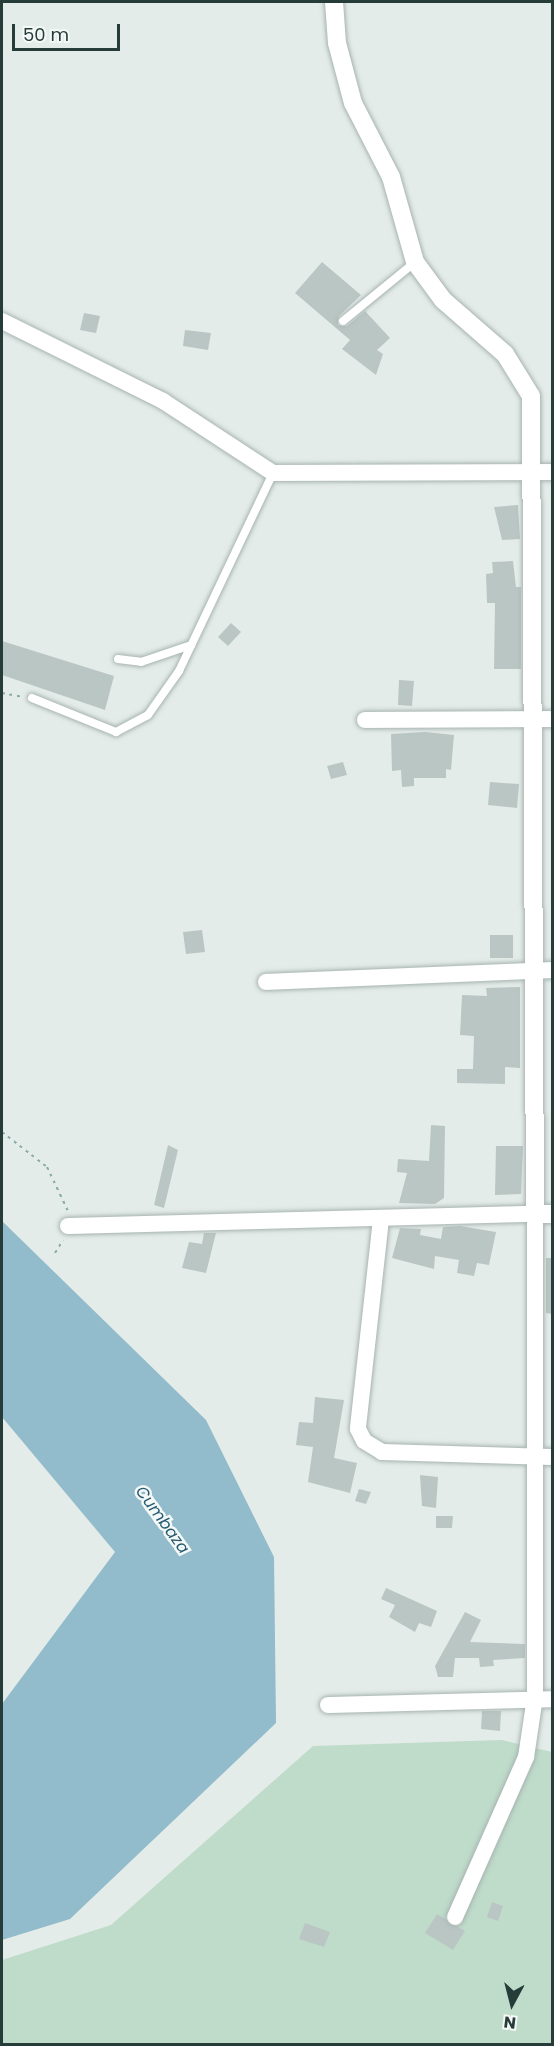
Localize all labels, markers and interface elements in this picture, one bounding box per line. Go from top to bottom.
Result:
scale bar [15,12,123,50]
text: 50 m [23,22,69,47]
water label: Cumbaza [131,1482,193,1558]
north arrow [482,1974,542,2034]
text: N [502,2010,517,2035]

